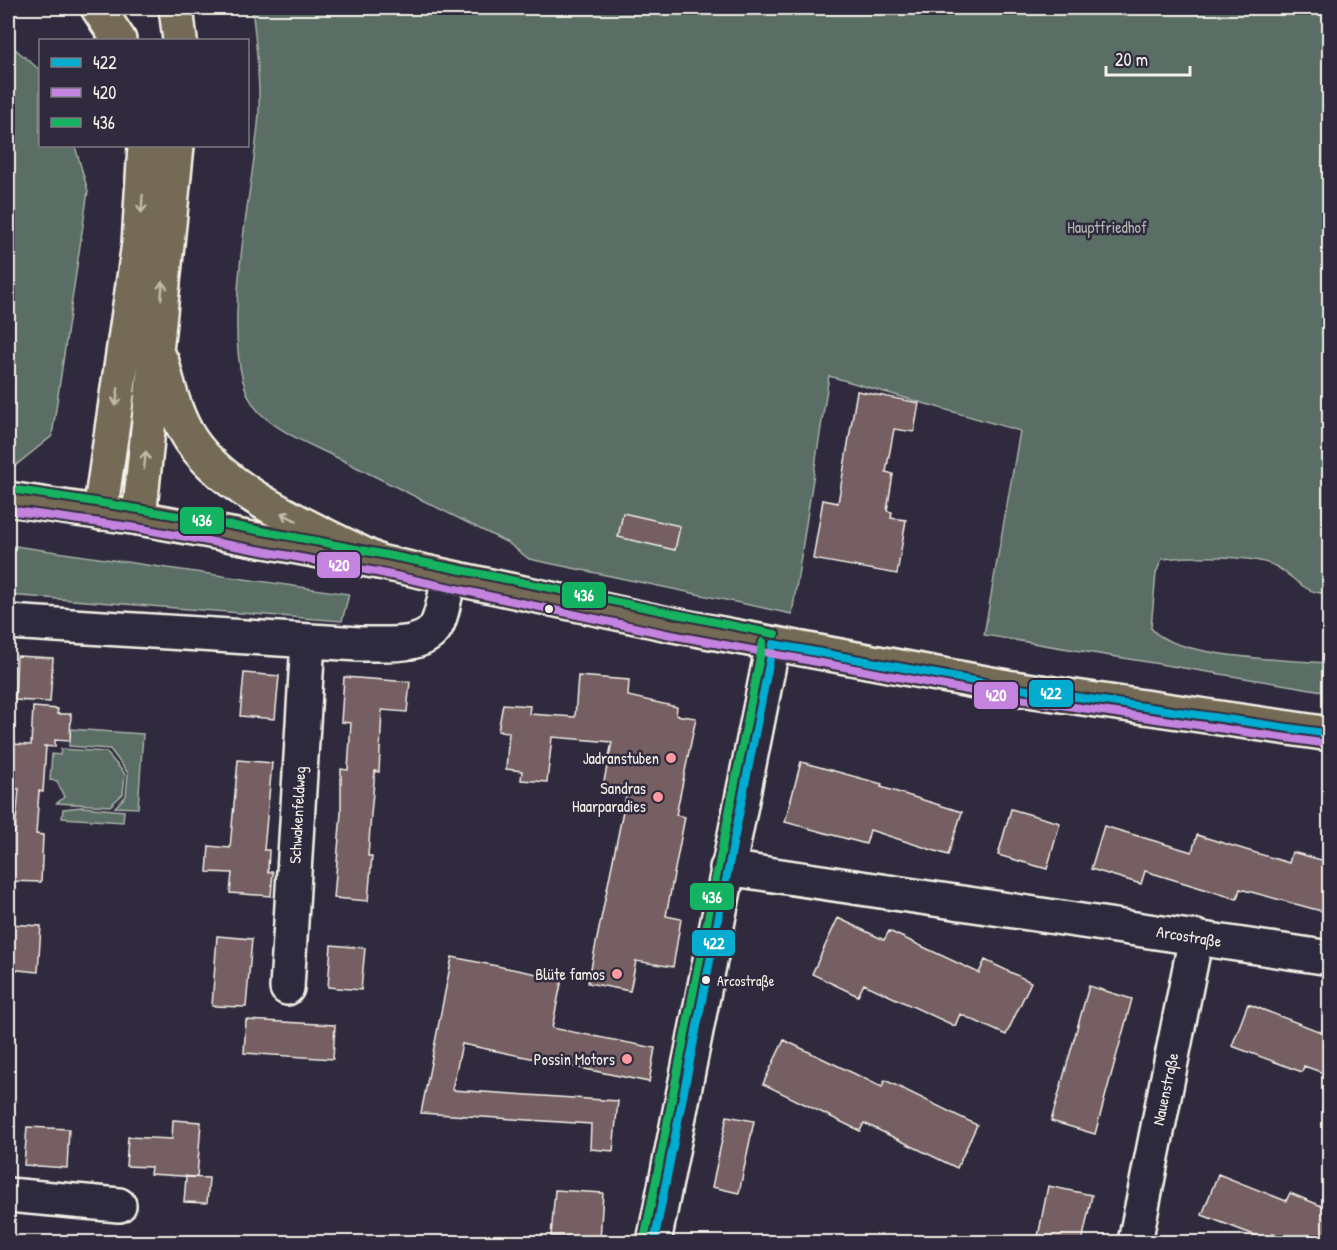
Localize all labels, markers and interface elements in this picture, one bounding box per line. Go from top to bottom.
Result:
legend [39,39,249,147]
scale bar [1106,39,1190,77]
text: 20 m [1115,47,1148,72]
text: 422 [93,50,117,75]
text: 420 [93,80,116,105]
text: 436 [93,110,115,135]
one-way arrow [137,193,148,213]
park label: Hauptfriedhof [1067,216,1147,238]
one-way arrow [157,281,168,300]
one-way arrow [112,387,123,407]
one-way arrow [140,451,151,471]
line badge: 436 [179,506,225,535]
text: 436 [192,509,212,531]
one-way arrow [281,510,299,522]
line badge: 420 [316,551,361,579]
text: 420 [329,554,349,576]
line badge: 436 [561,581,607,609]
text: 436 [574,584,594,606]
unlabelled marker [543,603,555,615]
line badge: 422 [1028,679,1074,708]
line badge: 420 [973,681,1019,710]
text: 422 [1041,682,1062,704]
text: 420 [986,684,1006,706]
place label: Jadranstuben [583,747,659,769]
marker: Jadranstuben [664,751,678,765]
street label: Schwakenfeldweg [283,766,311,864]
place label: Sandras Haarparadies [572,777,646,817]
marker: Sandras Haarparadies [651,790,665,804]
line badge: 436 [689,882,735,911]
text: 436 [702,886,722,908]
street label: Arcostraße [1155,920,1224,952]
line badge: 422 [691,929,736,957]
text: 422 [704,932,725,954]
place label: Blüte famos [535,963,605,985]
marker: Blüte famos [610,967,624,981]
place label: Arcostraße [717,971,775,991]
marker: Arcostraße [700,974,712,986]
place label: Possin Motors [534,1048,615,1070]
street label: Nauenstraße [1147,1050,1184,1127]
marker: Possin Motors [620,1052,634,1066]

